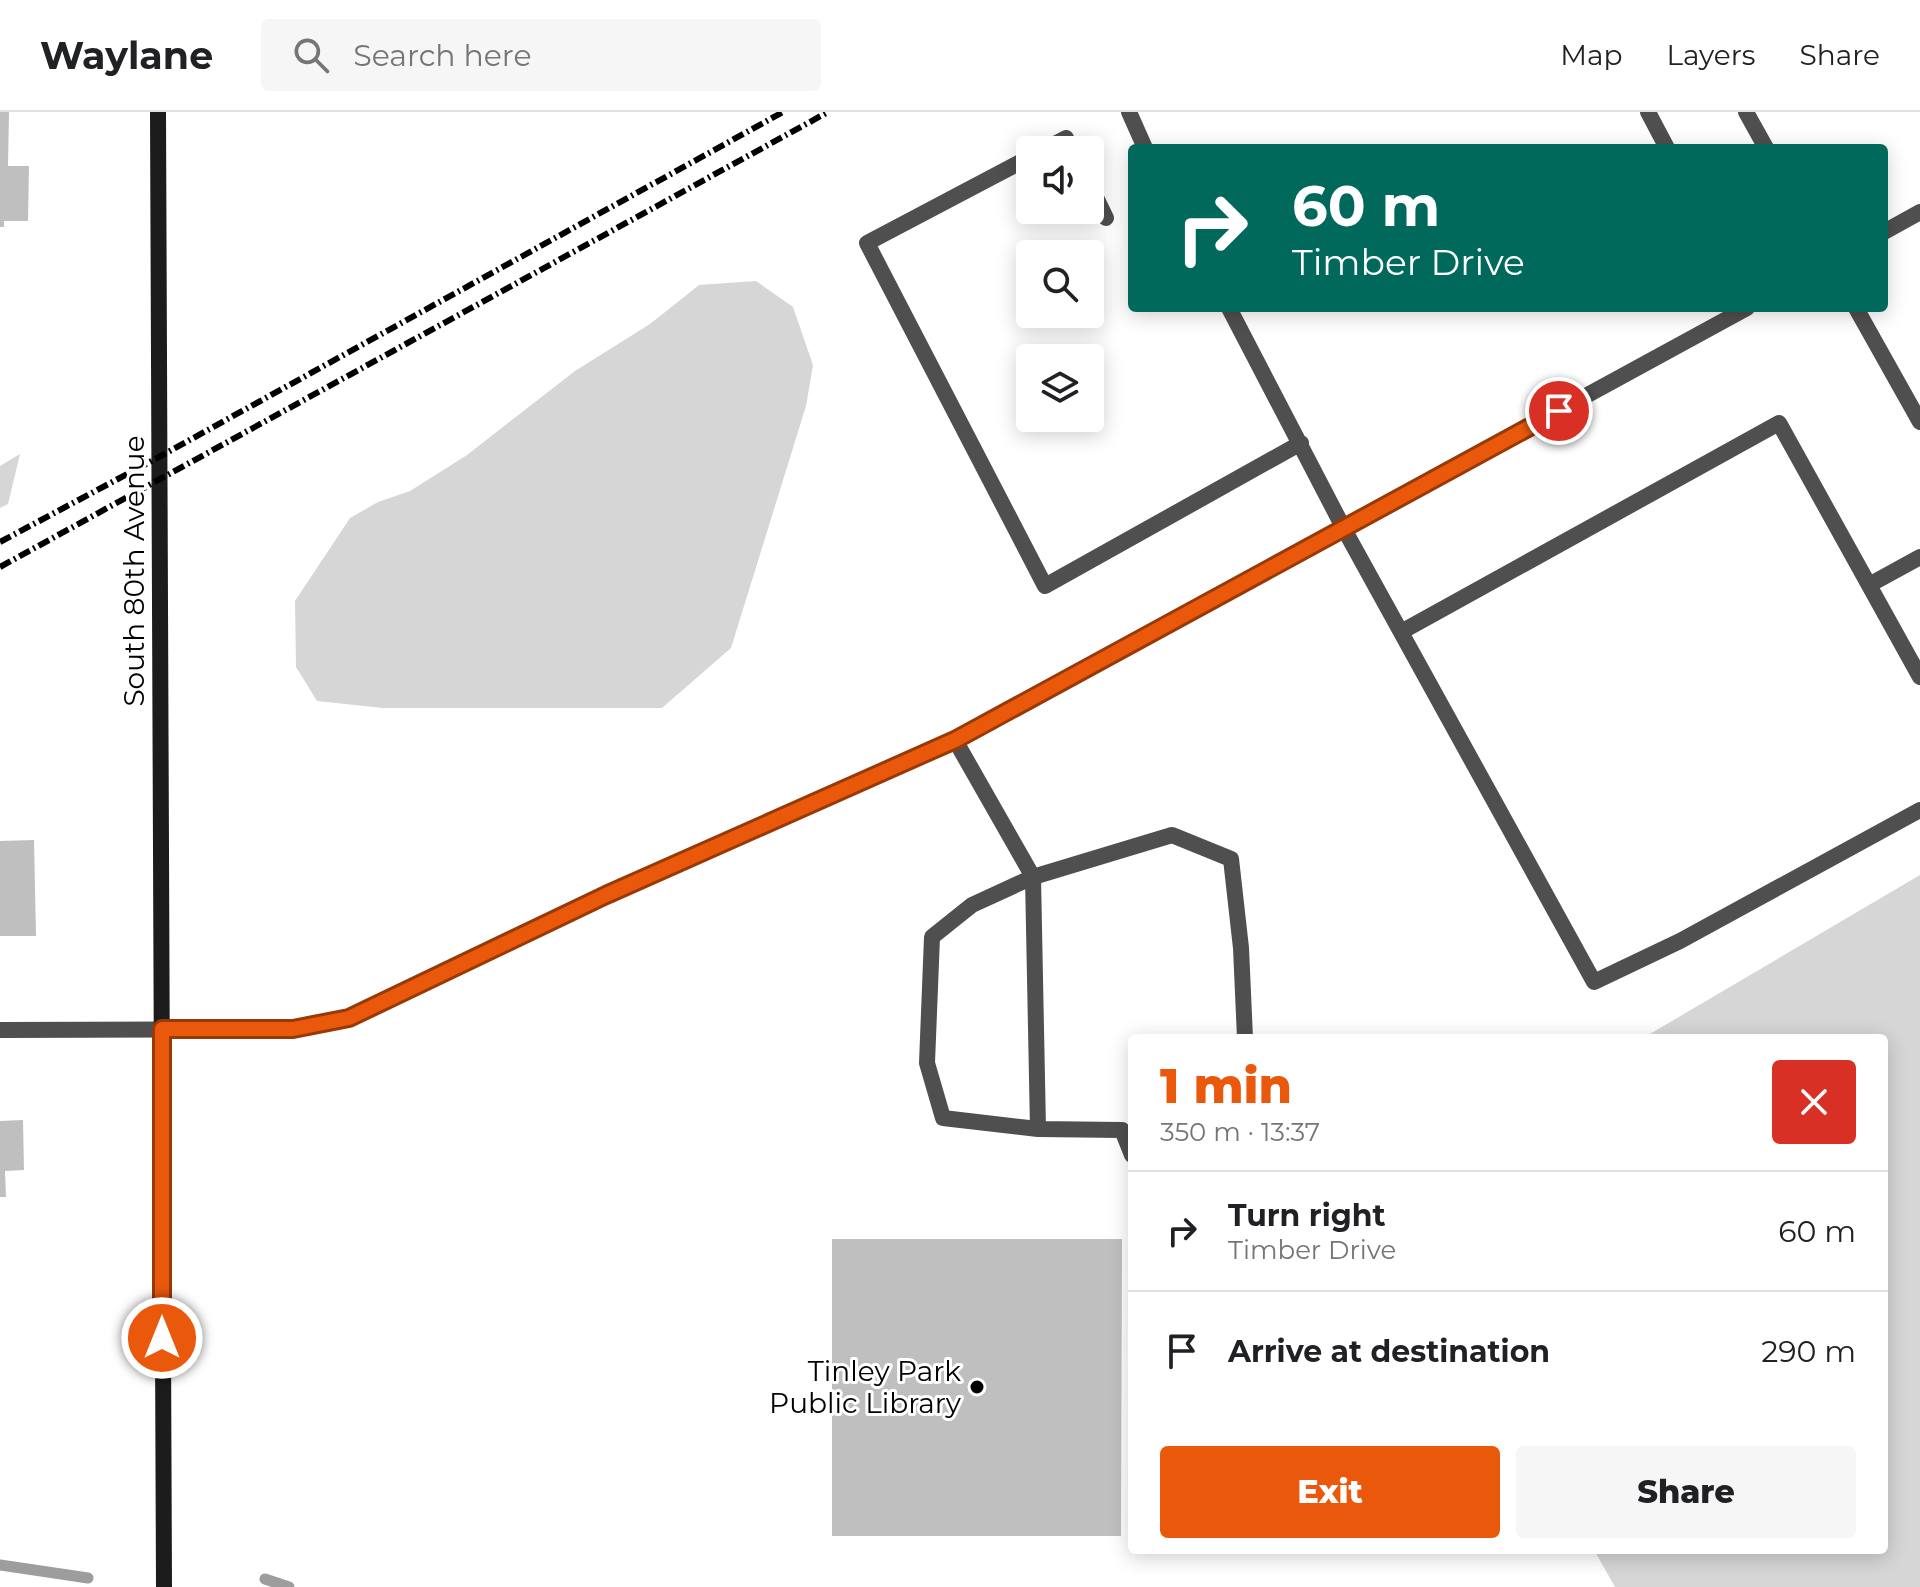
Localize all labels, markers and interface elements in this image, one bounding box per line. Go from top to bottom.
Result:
search box [261,19,821,91]
text: Waylane [40,32,213,79]
icon: search [289,33,333,77]
text: Search here [353,37,532,74]
text: Map [1560,38,1623,72]
text: Layers [1667,38,1756,72]
text: Share [1800,38,1880,72]
map controls [1016,136,1104,432]
button: sound [1016,136,1104,224]
text: 60 m [1292,172,1440,240]
icon: right [1160,176,1264,280]
button: search [1016,240,1104,328]
text: Timber Drive [1292,240,1525,284]
button: layers [1016,344,1104,432]
pin [1525,377,1593,445]
icon: arrive [1537,389,1581,433]
street label: South 80th Avenue [117,435,151,707]
text: 1 min [1160,1057,1292,1115]
button: close [1772,1060,1856,1144]
text: 350 m · 13:37 [1160,1116,1320,1148]
text: Turn right [1228,1197,1385,1234]
icon: right [1160,1209,1204,1253]
text: 60 m [1778,1213,1856,1250]
text: Timber Drive [1228,1234,1396,1266]
position arrow [120,1296,204,1380]
icon: arrive [1160,1329,1204,1373]
text: Arrive at destination [1228,1333,1550,1370]
text: 290 m [1761,1333,1856,1370]
place label: Tinley Park Public Library [769,1354,962,1420]
marker: Tinley Park Public Library [968,1378,986,1396]
button: Exit [1160,1446,1500,1538]
button: Share [1516,1446,1856,1538]

